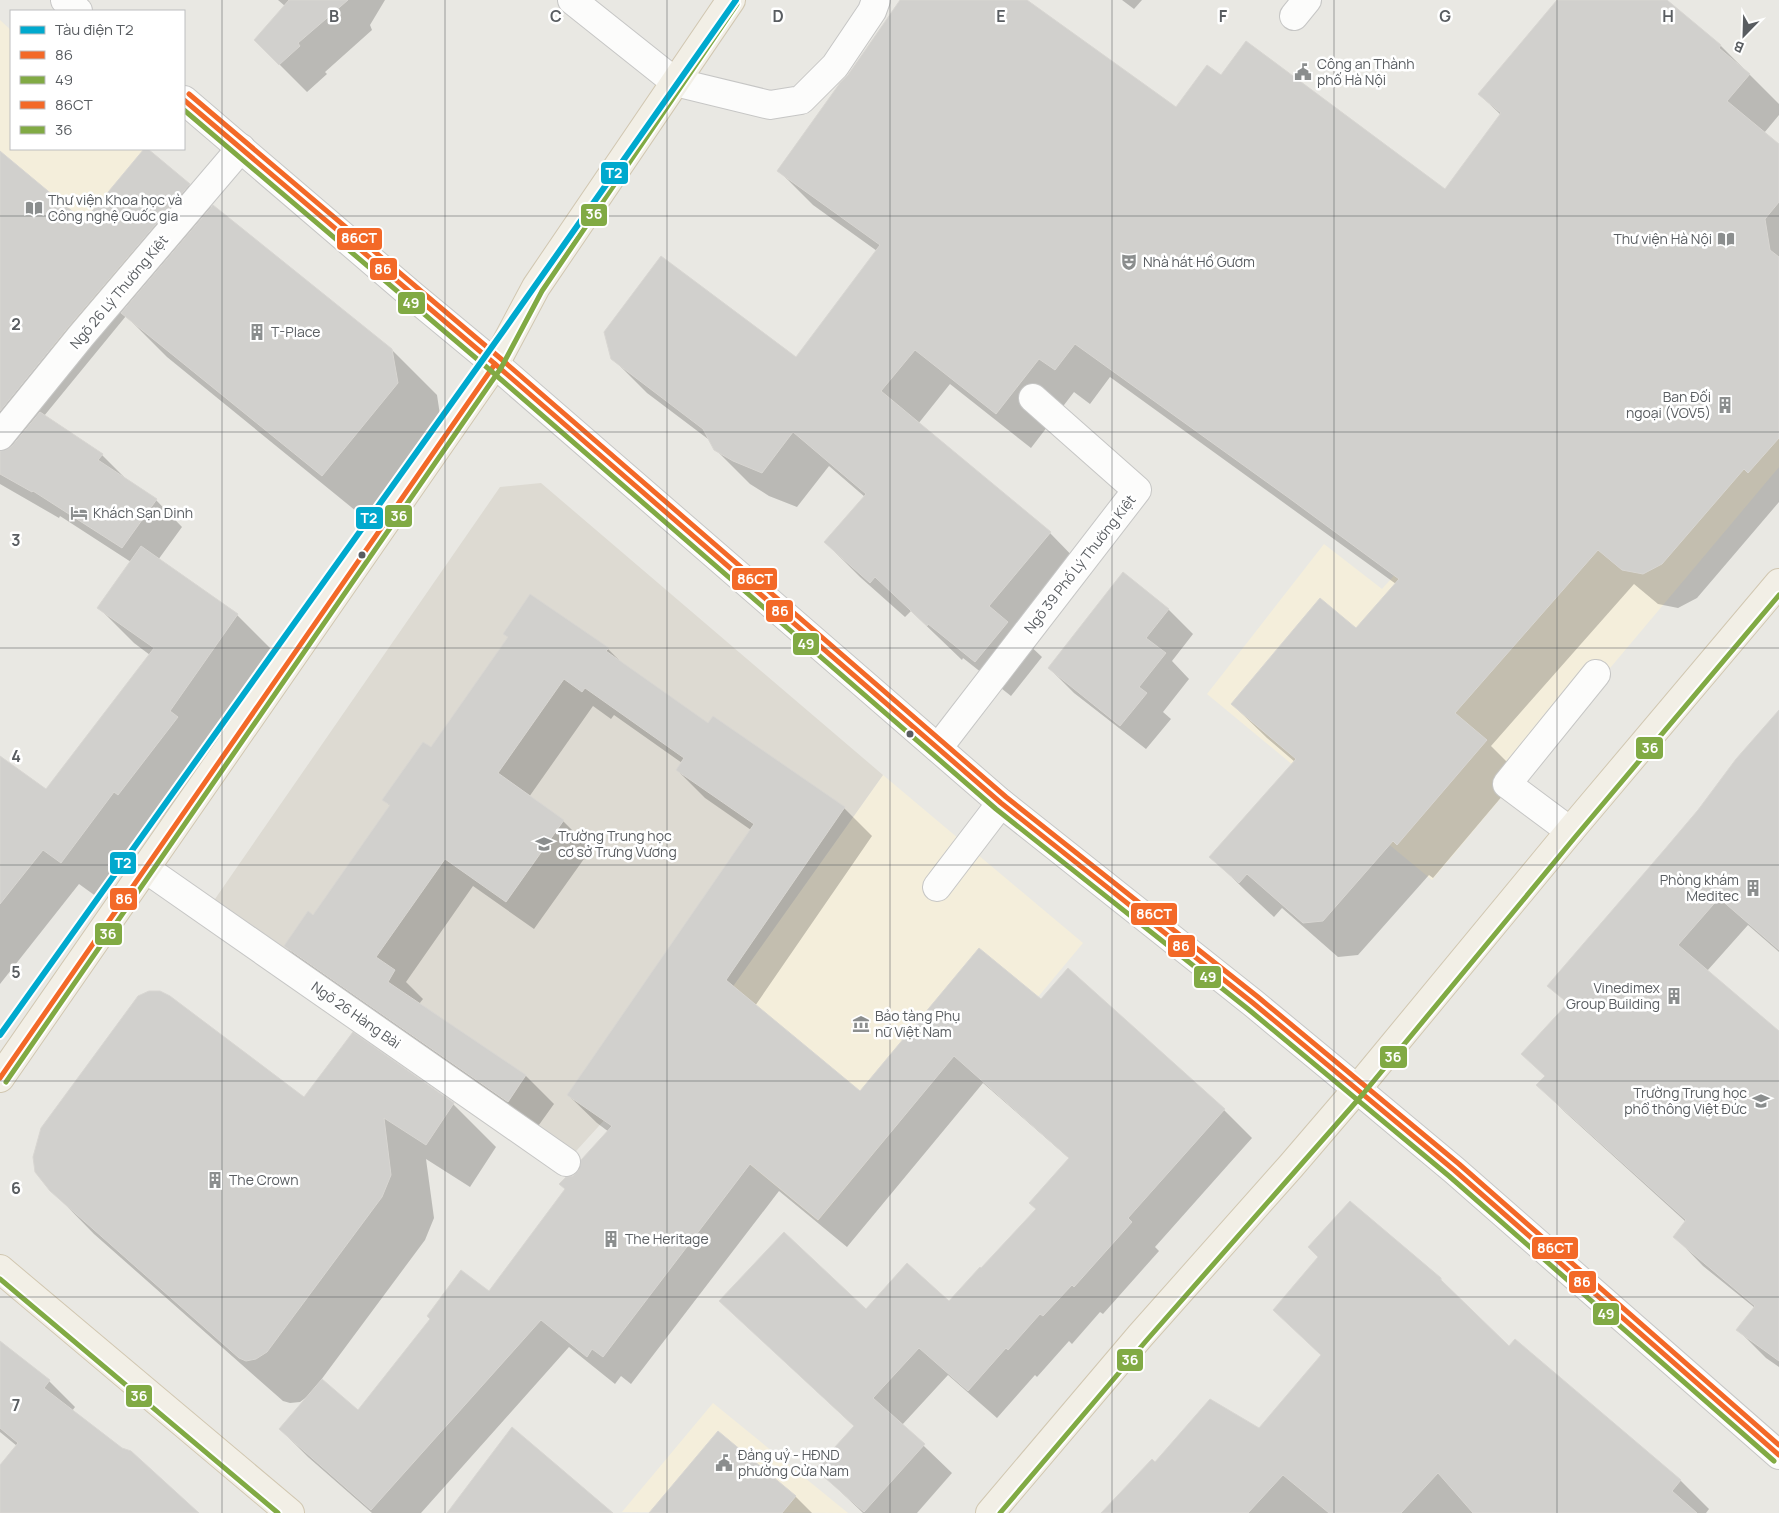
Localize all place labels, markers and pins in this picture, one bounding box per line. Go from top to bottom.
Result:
place label: Công an Thành phố Hà Nội [1317,54,1415,89]
public building icon: Công an Thành phố Hà Nội [1293,62,1313,82]
place label: Thư viện Khoa học và Công nghệ Quốc gia [48,190,182,225]
library icon: Thư viện Khoa học và Công nghệ Quốc gia [24,198,44,218]
place label: Thư viện Hà Nội [1613,229,1712,248]
library icon: Thư viện Hà Nội [1716,229,1736,249]
theatre icon: Nhà hát Hồ Gươm [1119,252,1139,272]
place label: Nhà hát Hồ Gươm [1143,252,1255,271]
building icon: T-Place [247,322,267,342]
place label: T-Place [271,322,320,341]
place label: Ban Đối ngoại (VOV5) [1626,387,1711,422]
building icon: Ban Đối ngoại (VOV5) [1715,395,1735,415]
hotel icon: Khách Sạn Dinh [69,503,89,523]
place label: Khách Sạn Dinh [93,503,193,522]
unlabelled marker [357,550,367,560]
unlabelled marker [905,729,915,739]
place label: Trường Trung học cơ sở Trưng Vương [558,826,677,861]
school or university icon: Trường Trung học cơ sở Trưng Vương [534,834,554,854]
place label: Phòng khám Meditec [1660,870,1739,905]
building icon: Phòng khám Meditec [1743,878,1763,898]
place label: Vinedimex Group Building [1566,978,1661,1013]
building icon: Vinedimex Group Building [1664,986,1684,1006]
place label: Bảo tàng Phụ nữ Việt Nam [875,1006,960,1041]
museum icon: Bảo tàng Phụ nữ Việt Nam [851,1014,871,1034]
place label: Trường Trung học phổ thông Việt Đức [1624,1083,1747,1118]
school or university icon: Trường Trung học phổ thông Việt Đức [1751,1091,1771,1111]
building icon: The Crown [205,1170,225,1190]
place label: The Crown [229,1170,299,1189]
building icon: The Heritage [601,1229,621,1249]
place label: The Heritage [625,1229,709,1248]
place label: Đảng uỷ - HĐND phường Cửa Nam [738,1445,849,1480]
public building icon: Đảng uỷ - HĐND phường Cửa Nam [714,1453,734,1473]

